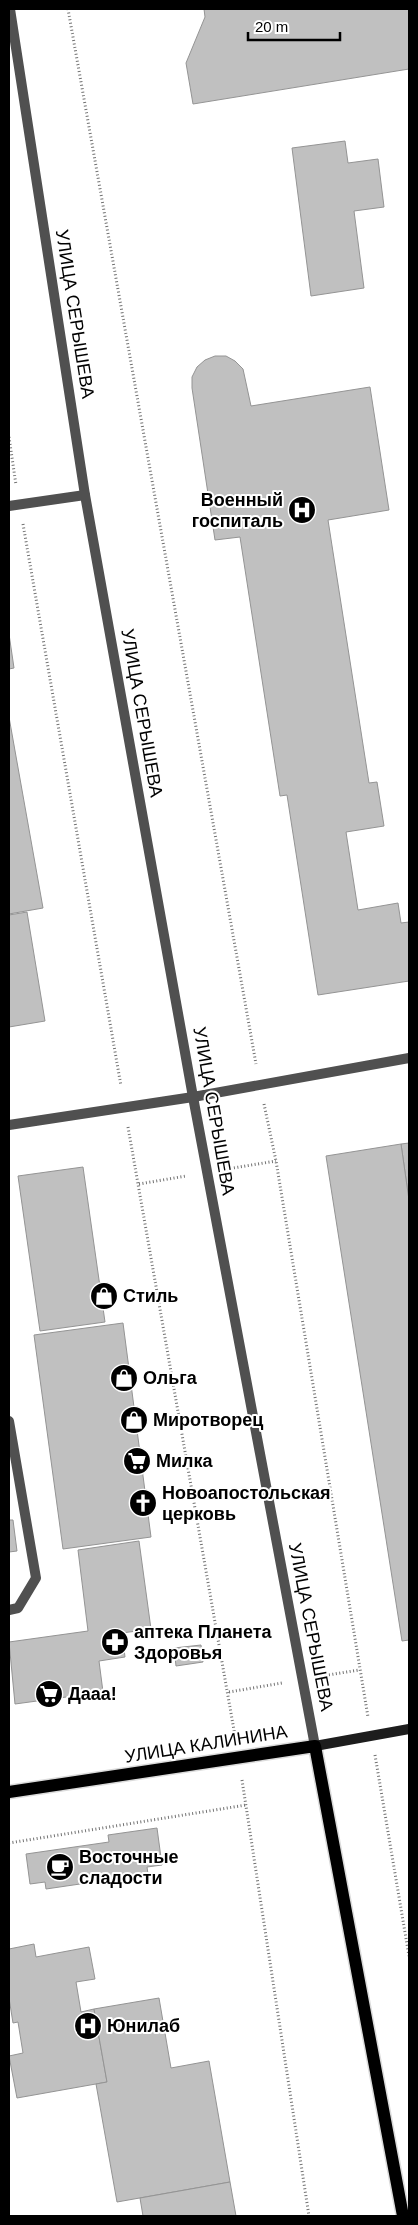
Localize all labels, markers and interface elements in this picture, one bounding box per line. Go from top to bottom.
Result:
scale bar [248,10,340,42]
text: 20 m [255,18,288,35]
street label: УЛИЦА СЕРЫШЕВА [52,228,98,400]
place label: Военный госпиталь [192,490,283,531]
hospital icon: Военный госпиталь [287,495,317,525]
street label: УЛИЦА СЕРЫШЕВА [117,627,167,799]
street label: УЛИЦА СЕРЫШЕВА [189,1025,239,1197]
shop icon: Стиль [89,1281,119,1311]
place label: Стиль [123,1286,178,1306]
shop icon: Ольга [109,1363,139,1393]
place label: Ольга [143,1368,198,1388]
shop icon: Миротворец [119,1405,149,1435]
place label: Миротворец [153,1410,263,1430]
supermarket icon: Милка [122,1446,152,1476]
place label: Милка [156,1451,214,1471]
place label: Новоапостольская церковь [162,1483,331,1524]
church icon: Новоапостольская церковь [128,1488,158,1518]
street label: УЛИЦА СЕРЫШЕВА [285,1541,337,1713]
place label: аптека Планета Здоровья [134,1622,273,1663]
pharmacy icon: аптека Планета Здоровья [100,1627,130,1657]
supermarket icon: Дааа! [34,1679,64,1709]
place label: Дааа! [68,1684,117,1704]
street label: УЛИЦА КАЛИНИНА [123,1721,289,1767]
place label: Восточные сладости [79,1847,179,1888]
cafe icon: Восточные сладости [45,1852,75,1882]
hospital icon: Юнилаб [73,2011,103,2041]
place label: Юнилаб [107,2016,180,2036]

